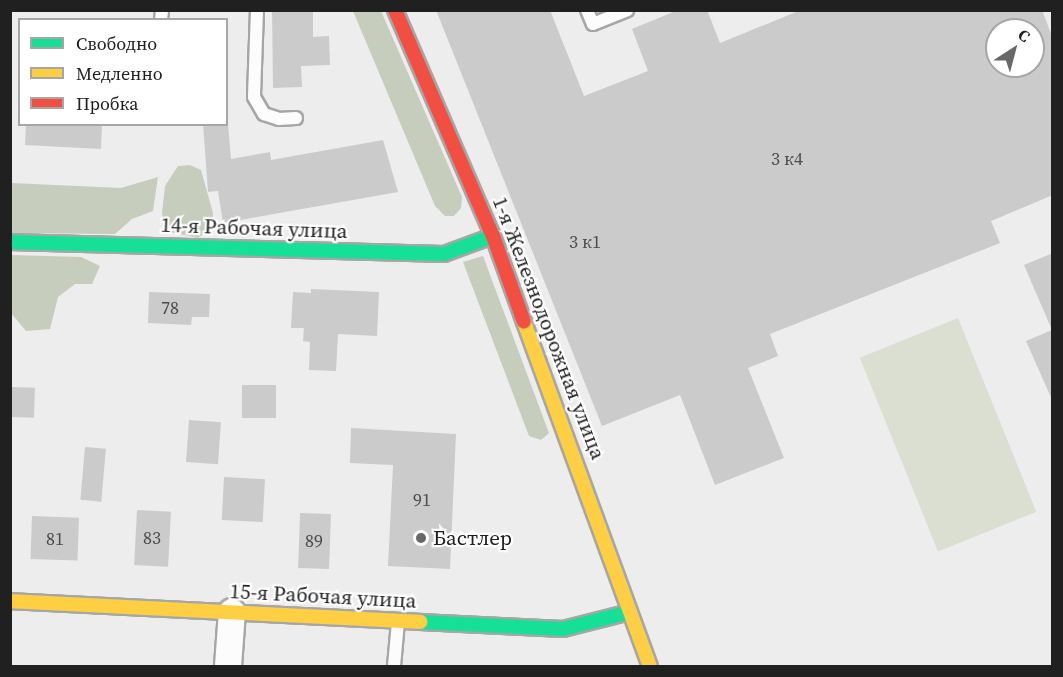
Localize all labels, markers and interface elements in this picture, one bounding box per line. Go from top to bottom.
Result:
legend [18,18,228,126]
north arrow [985,18,1045,78]
text: С [1014,23,1035,47]
text: Свободно [76,31,157,56]
text: Медленно [76,61,163,86]
text: Пробка [76,91,138,116]
house number: 3 к4 [771,148,803,170]
street label: 1-я Железнодорожная улица [487,193,611,463]
street label: 14-я Рабочая улица [160,212,348,244]
house number: 3 к1 [569,231,601,253]
house number: 78 [161,297,179,319]
house number: 91 [413,489,431,511]
place label: Бастлер [433,525,512,551]
house number: 83 [143,527,161,549]
house number: 81 [46,528,64,550]
house number: 89 [305,530,323,552]
marker: Бастлер [414,531,428,545]
street label: 15-я Рабочая улица [229,579,417,613]

